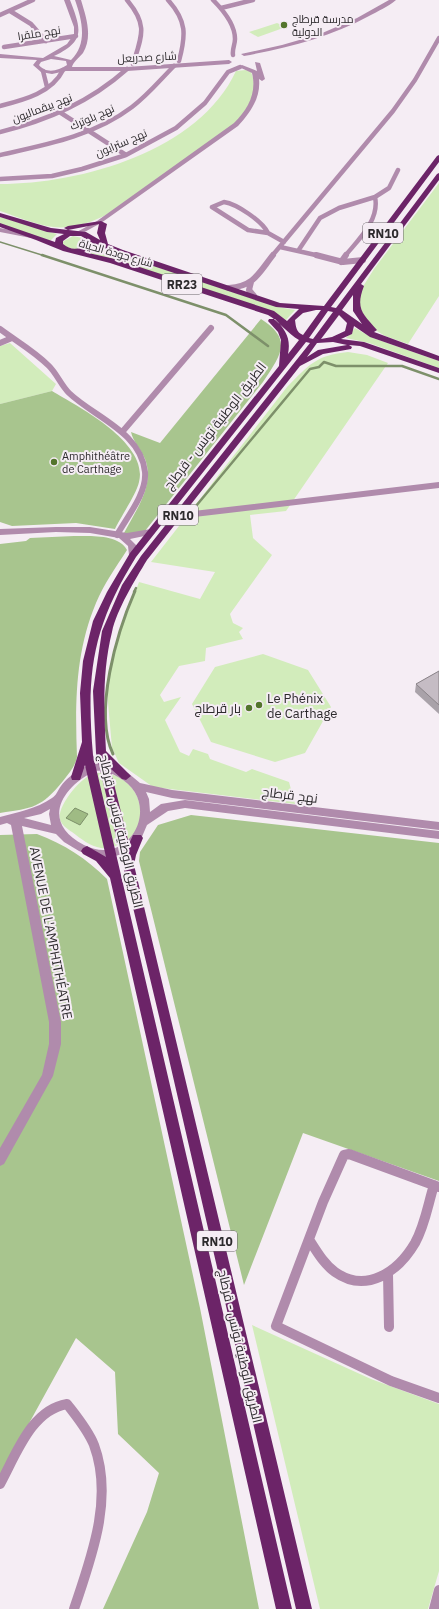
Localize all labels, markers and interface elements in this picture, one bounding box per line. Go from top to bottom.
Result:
place label: مدرسة قرطاج الدولية [292,12,354,39]
marker: مدرسة قرطاج الدولية [279,20,289,30]
street label: نهج ملقرا [16,23,62,44]
street label: شارع صدربعل [117,48,177,67]
street label: نهج بيقماليون [10,90,75,127]
street label: نهج بلوترك [68,101,117,134]
street label: نهج سترابون [93,126,149,161]
road number: RN10 [363,223,403,243]
street label: شارع جودة الحياة [77,236,155,271]
road number: RR23 [162,274,202,294]
street label: الطريق الوطنية تونس - قرطاج [160,359,270,493]
place label: Amphithéâtre de Carthage [62,449,130,476]
marker: Amphithéâtre de Carthage [49,457,59,467]
road number: RN10 [158,505,198,525]
place label: Le Phénix de Carthage [267,690,337,722]
place label: بار قرطاج [194,700,241,717]
marker: Le Phénix de Carthage [254,700,264,710]
marker: بار قرطاج [244,703,254,713]
street label: الطريق الوطنية تونس - قرطاج [95,752,147,910]
street label: نهج قرطاج [261,783,319,807]
street label: AVENUE DE L'AMPHITHÉATRE [26,845,76,1021]
road number: RN10 [197,1231,237,1251]
street label: الطريق الوطنية تونس - قرطاج [214,1267,266,1425]

